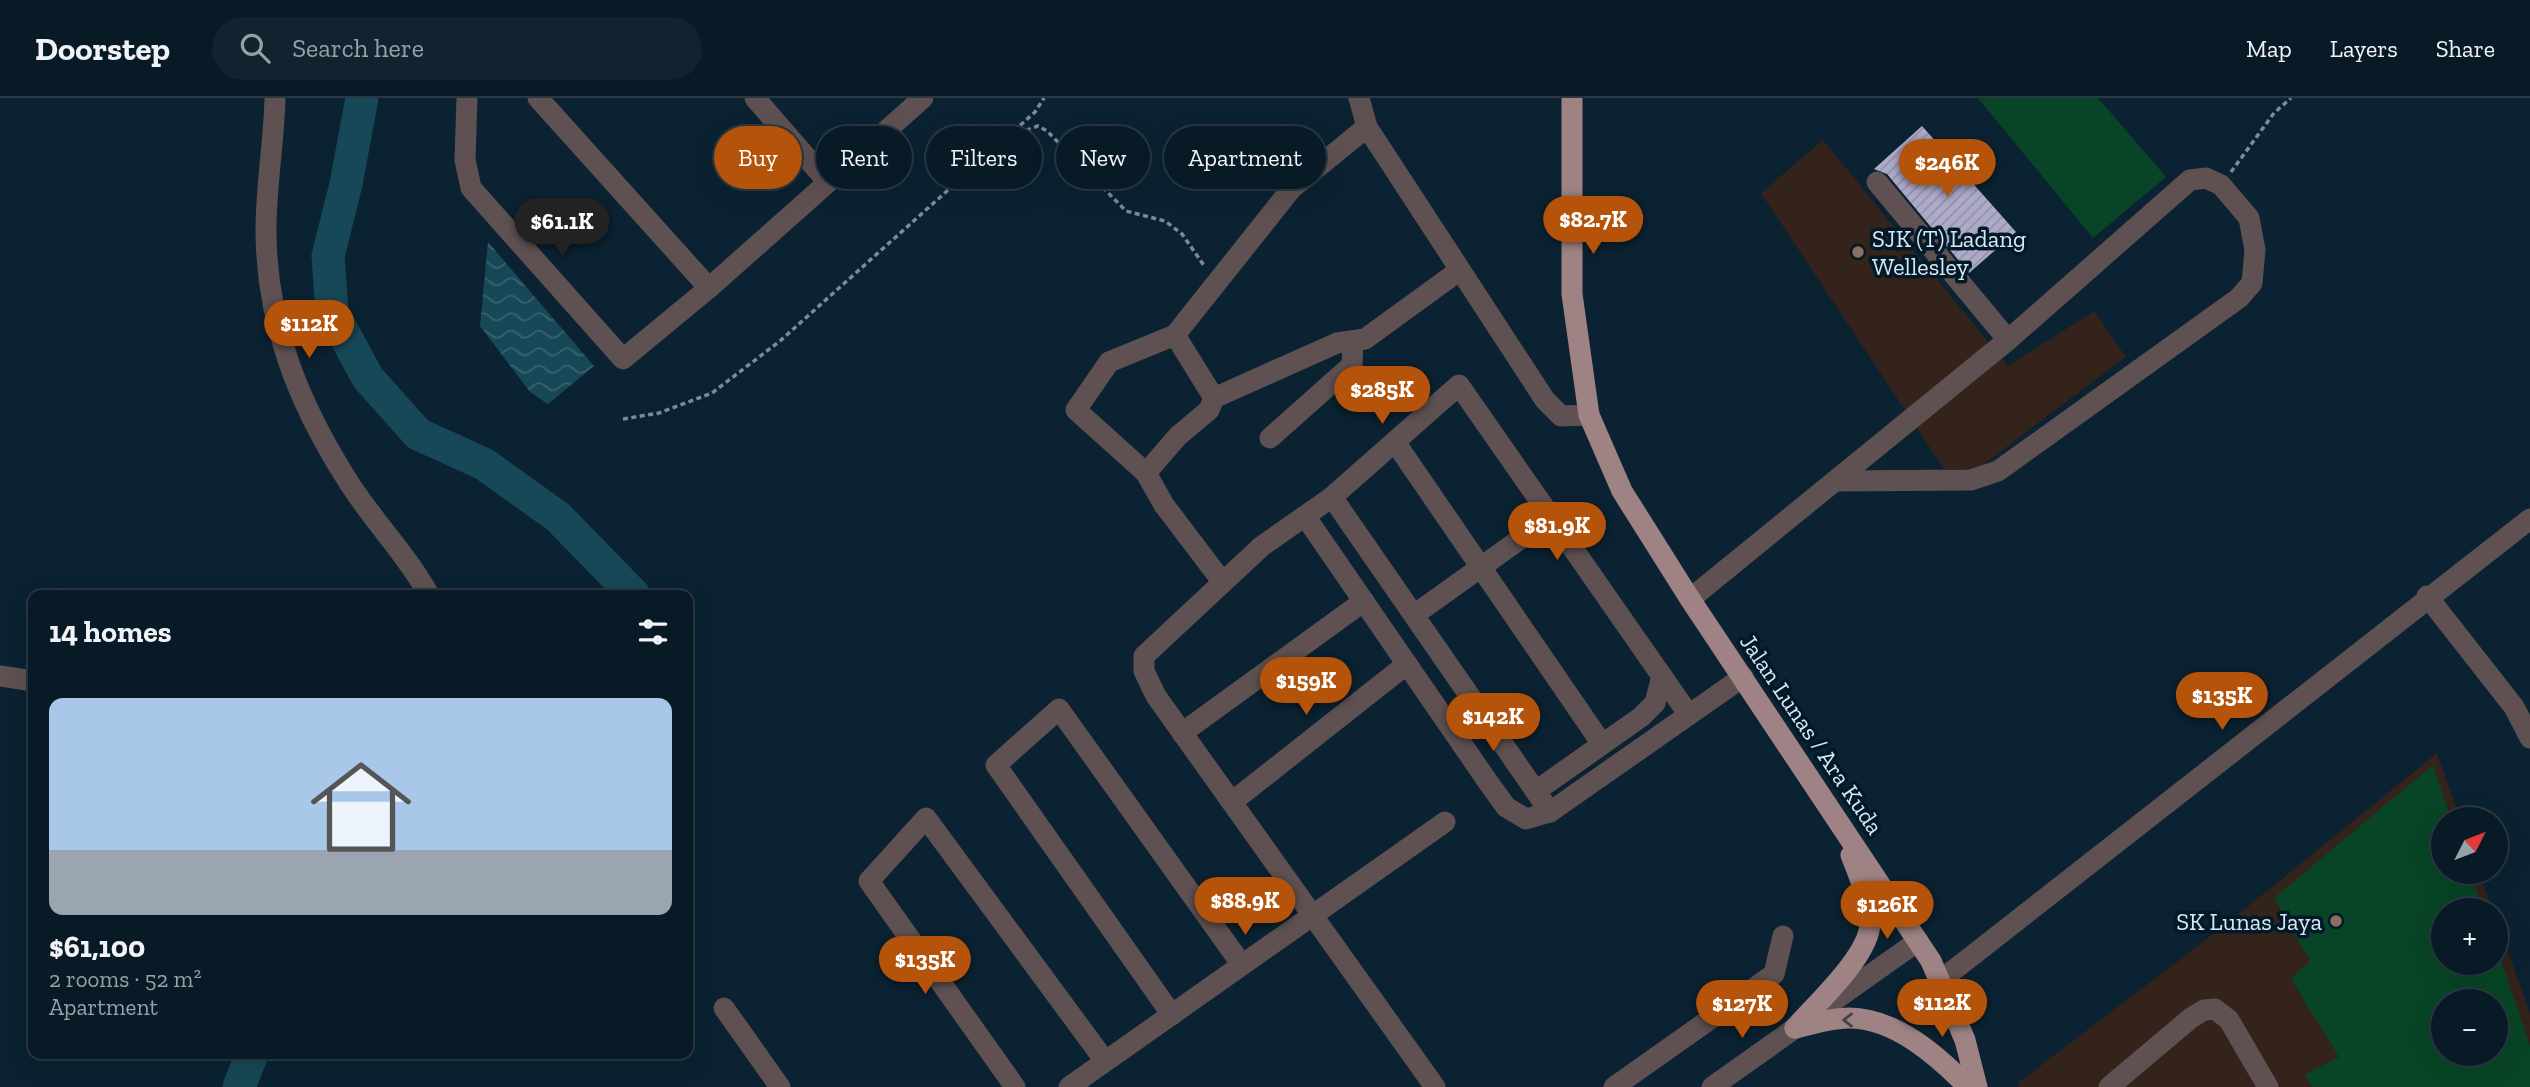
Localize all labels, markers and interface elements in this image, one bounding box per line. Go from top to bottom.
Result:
search box [212,17,702,80]
text: Doorstep [35,29,170,68]
icon: search [236,29,274,67]
text: Search here [292,32,424,64]
text: Map [2246,34,2292,63]
text: Layers [2330,34,2398,63]
text: Share [2436,34,2495,63]
chip: Buy [714,126,802,189]
chip: Rent [816,126,912,189]
chip: Filters [926,126,1042,189]
chip: New [1056,126,1150,189]
chip: Apartment [1164,126,1326,189]
pin: $246K [1898,140,1996,199]
text: $246K [1915,148,1979,176]
pin: $82.7K [1536,197,1650,256]
pin: $61.1K [505,198,619,258]
text: $82.7K [1559,205,1627,233]
text: $61.1K [531,207,593,235]
place label: SJK (T) Ladang Wellesley [1872,224,2026,281]
marker: SJK (T) Ladang Wellesley [1850,244,1866,260]
pin: $112K [260,300,358,360]
text: $112K [280,309,338,337]
pin: $285K [1333,366,1431,426]
text: $285K [1350,375,1414,403]
pin: $81.9K [1500,503,1614,562]
text: $81.9K [1524,511,1590,539]
icon: filters [634,613,672,651]
text: 14 homes [49,614,172,650]
street label: Jalan Lunas / Ara Kuda [1734,628,1890,840]
pin: $159K [1257,658,1355,717]
text: $159K [1276,666,1336,694]
pin: $135K [2173,672,2271,732]
text: $135K [2192,681,2252,709]
pin: $142K [1444,694,1542,753]
text: $142K [1462,702,1524,730]
icon: home [298,744,424,870]
north arrow [2431,807,2508,884]
map controls [2431,807,2508,1066]
pin: $88.9K [1188,878,1302,937]
pin: $126K [1838,882,1936,941]
text: $88.9K [1210,886,1280,914]
text: $126K [1857,890,1917,918]
button: + [2431,898,2508,975]
place label: SK Lunas Jaya [2176,907,2322,936]
marker: SK Lunas Jaya [2328,913,2344,929]
text: $61,100 [49,929,145,965]
pin: $135K [876,936,974,996]
text: $135K [895,945,955,973]
text: 2 rooms · 52 m² [49,965,201,993]
pin: $112K [1893,979,1991,1039]
pin: $127K [1693,981,1791,1040]
text: $112K [1913,988,1971,1016]
text: $127K [1712,989,1772,1017]
button: − [2431,989,2508,1066]
text: Apartment [49,993,158,1021]
one-way arrow [1842,1012,1853,1027]

